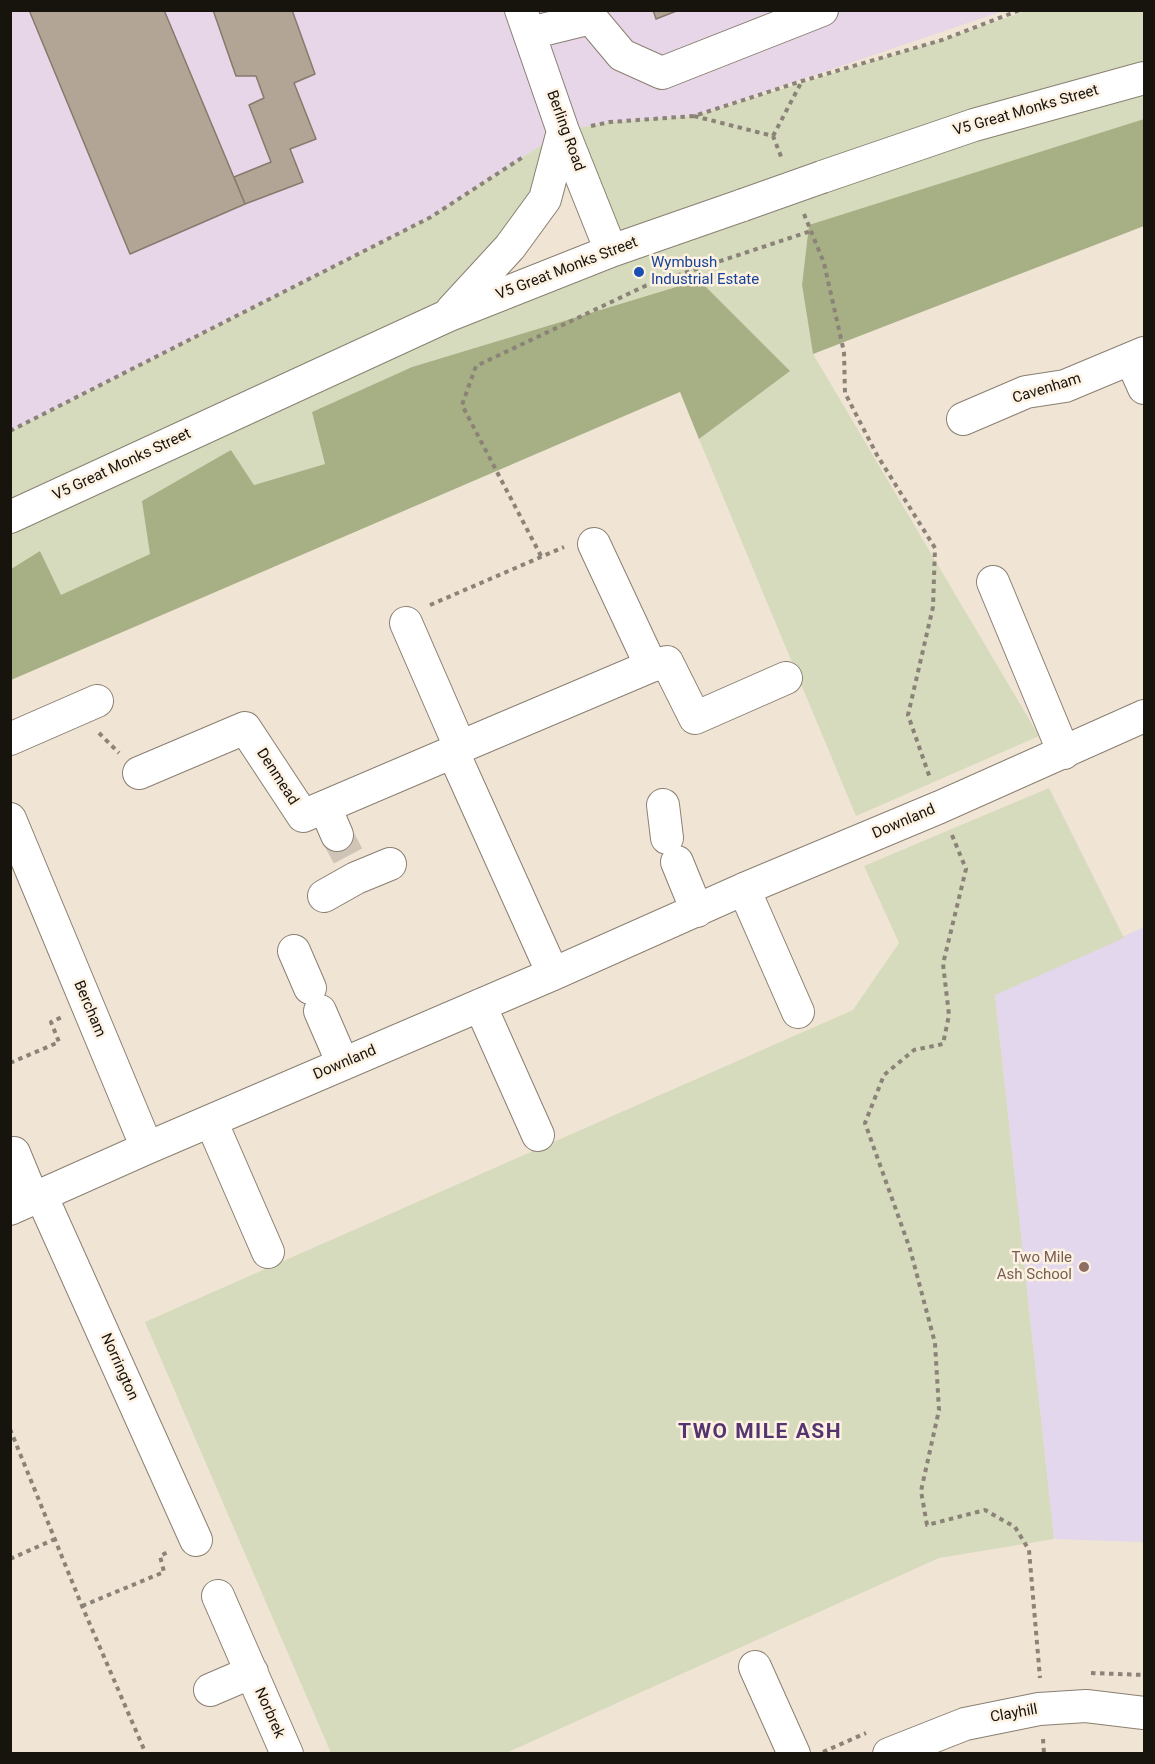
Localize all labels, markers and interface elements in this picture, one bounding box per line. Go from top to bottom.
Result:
street label: V5 Great Monks Street [951,82,1101,140]
street label: Berling Road [542,88,588,174]
street label: V5 Great Monks Street [494,234,640,304]
place label: Wymbush Industrial Estate [651,254,759,289]
marker: Wymbush Industrial Estate [632,265,646,279]
street label: Cavenham [1011,370,1083,408]
street label: V5 Great Monks Street [50,425,194,505]
street label: Denmead [252,745,302,809]
street label: Downland [870,801,938,843]
street label: Bercham [69,978,109,1040]
street label: Downland [311,1042,379,1084]
place label: Two Mile Ash School [997,1249,1072,1284]
marker: Two Mile Ash School [1077,1260,1091,1274]
street label: Norrington [96,1331,142,1403]
district label: TWO MILE ASH [678,1420,842,1446]
street label: Norbrek [250,1685,288,1741]
street label: Clayhill [989,1701,1039,1727]

